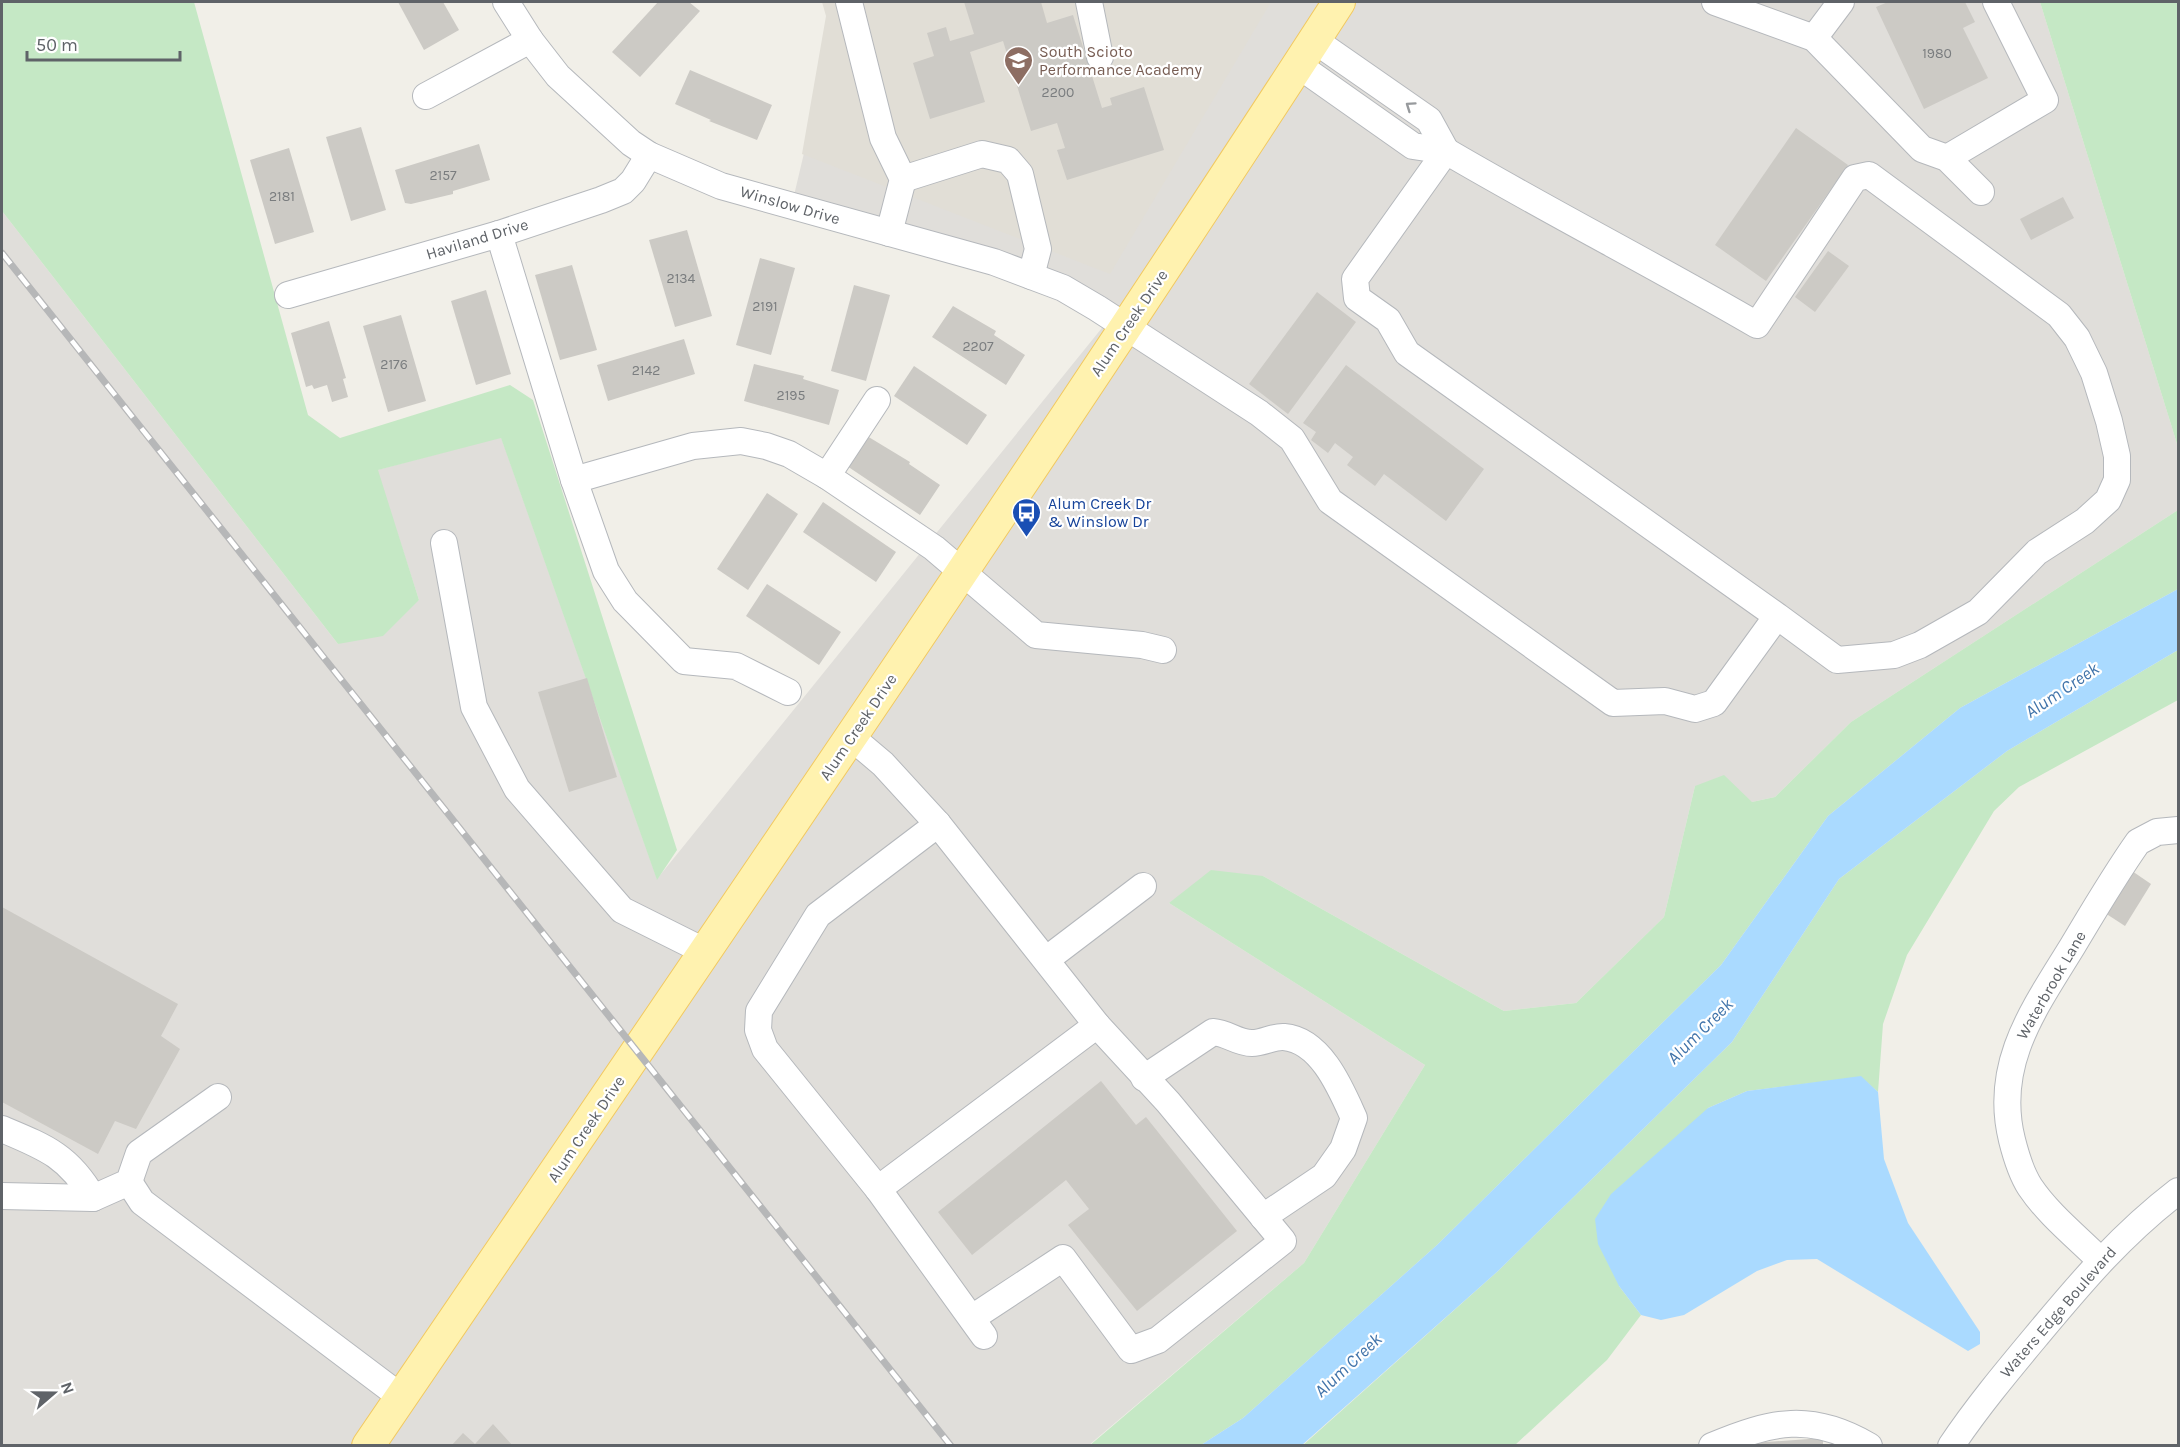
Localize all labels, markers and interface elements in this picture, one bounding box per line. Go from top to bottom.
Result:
scale bar [27,24,180,62]
text: 50 m [36,34,78,56]
place label: South Scioto Performance Academy [1039,42,1202,79]
school or university icon: South Scioto Performance Academy [1002,44,1034,86]
house number: 1980 [1922,45,1952,62]
house number: 2200 [1042,84,1074,101]
one-way arrow [1406,102,1417,113]
house number: 2157 [429,167,457,184]
street label: Winslow Drive [738,182,842,228]
house number: 2181 [269,188,295,205]
street label: Haviland Drive [424,214,530,264]
street label: Alum Creek Drive [1086,266,1172,380]
house number: 2134 [667,270,696,287]
house number: 2191 [752,298,778,315]
house number: 2207 [962,338,994,355]
house number: 2176 [380,356,408,373]
house number: 2142 [632,362,660,379]
house number: 2195 [777,387,805,404]
place label: Alum Creek Dr & Winslow Dr [1048,494,1152,531]
bus stop icon: Alum Creek Dr & Winslow Dr [1011,496,1043,538]
water label: Alum Creek [2021,657,2104,723]
street label: Alum Creek Drive [815,670,901,784]
street label: Waterbrook Lane [2012,927,2090,1043]
water label: Alum Creek [1662,993,1738,1069]
street label: Alum Creek Drive [543,1072,629,1186]
street label: Waters Edge Boulevard [1996,1243,2120,1381]
water label: Alum Creek [1310,1328,1387,1402]
north arrow [24,1363,84,1423]
text: N [57,1379,79,1397]

